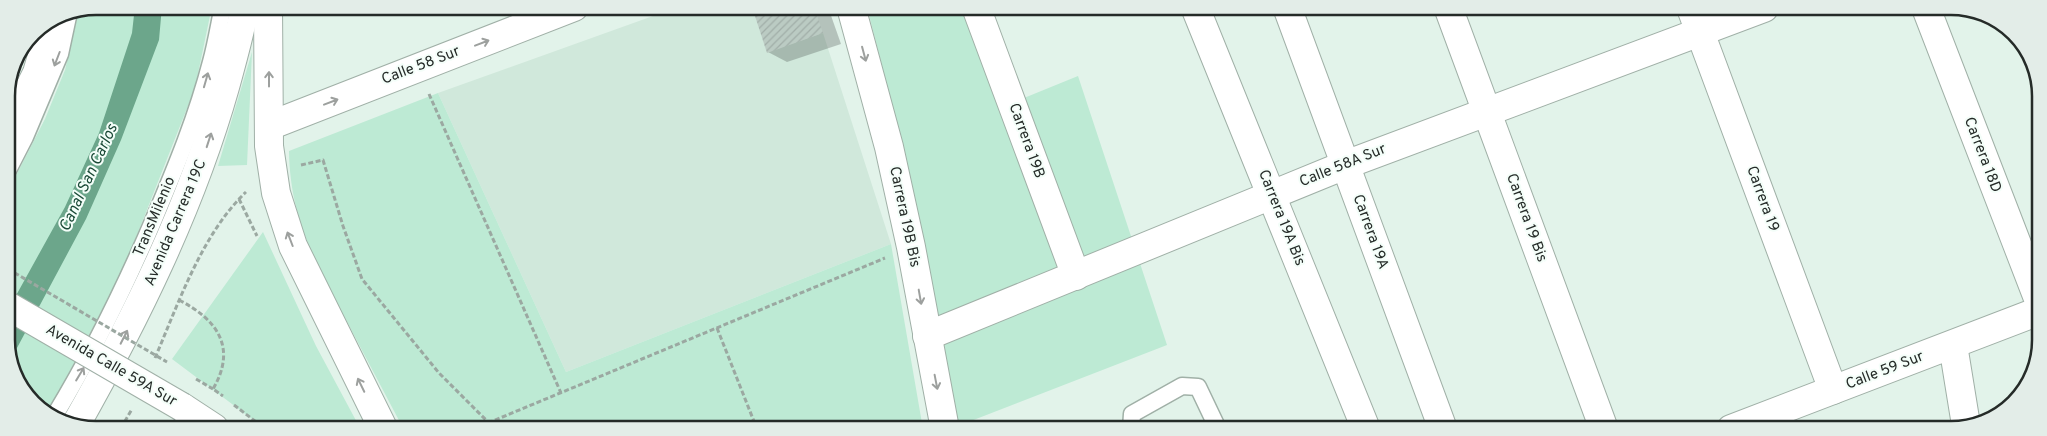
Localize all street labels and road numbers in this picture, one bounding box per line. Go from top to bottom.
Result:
street label: Calle 58 Sur [379,42,463,90]
street label: Carrera 19B [1004,101,1048,181]
street label: Carrera 18D [1959,115,2005,195]
street label: Calle 58A Sur [1297,140,1389,192]
street label: Avenida Carrera 19C [141,157,211,289]
street label: Carrera 19 [1741,163,1783,235]
street label: Carrera 19B Bis [884,165,924,269]
street label: Carrera 19A Bis [1253,167,1309,269]
street label: Carrera 19 Bis [1501,171,1551,265]
street label: TransMilenio [130,174,180,260]
street label: Carrera 19A [1348,192,1392,272]
street label: Avenida Calle 59A Sur [42,321,180,411]
street label: Calle 59 Sur [1843,347,1927,395]

